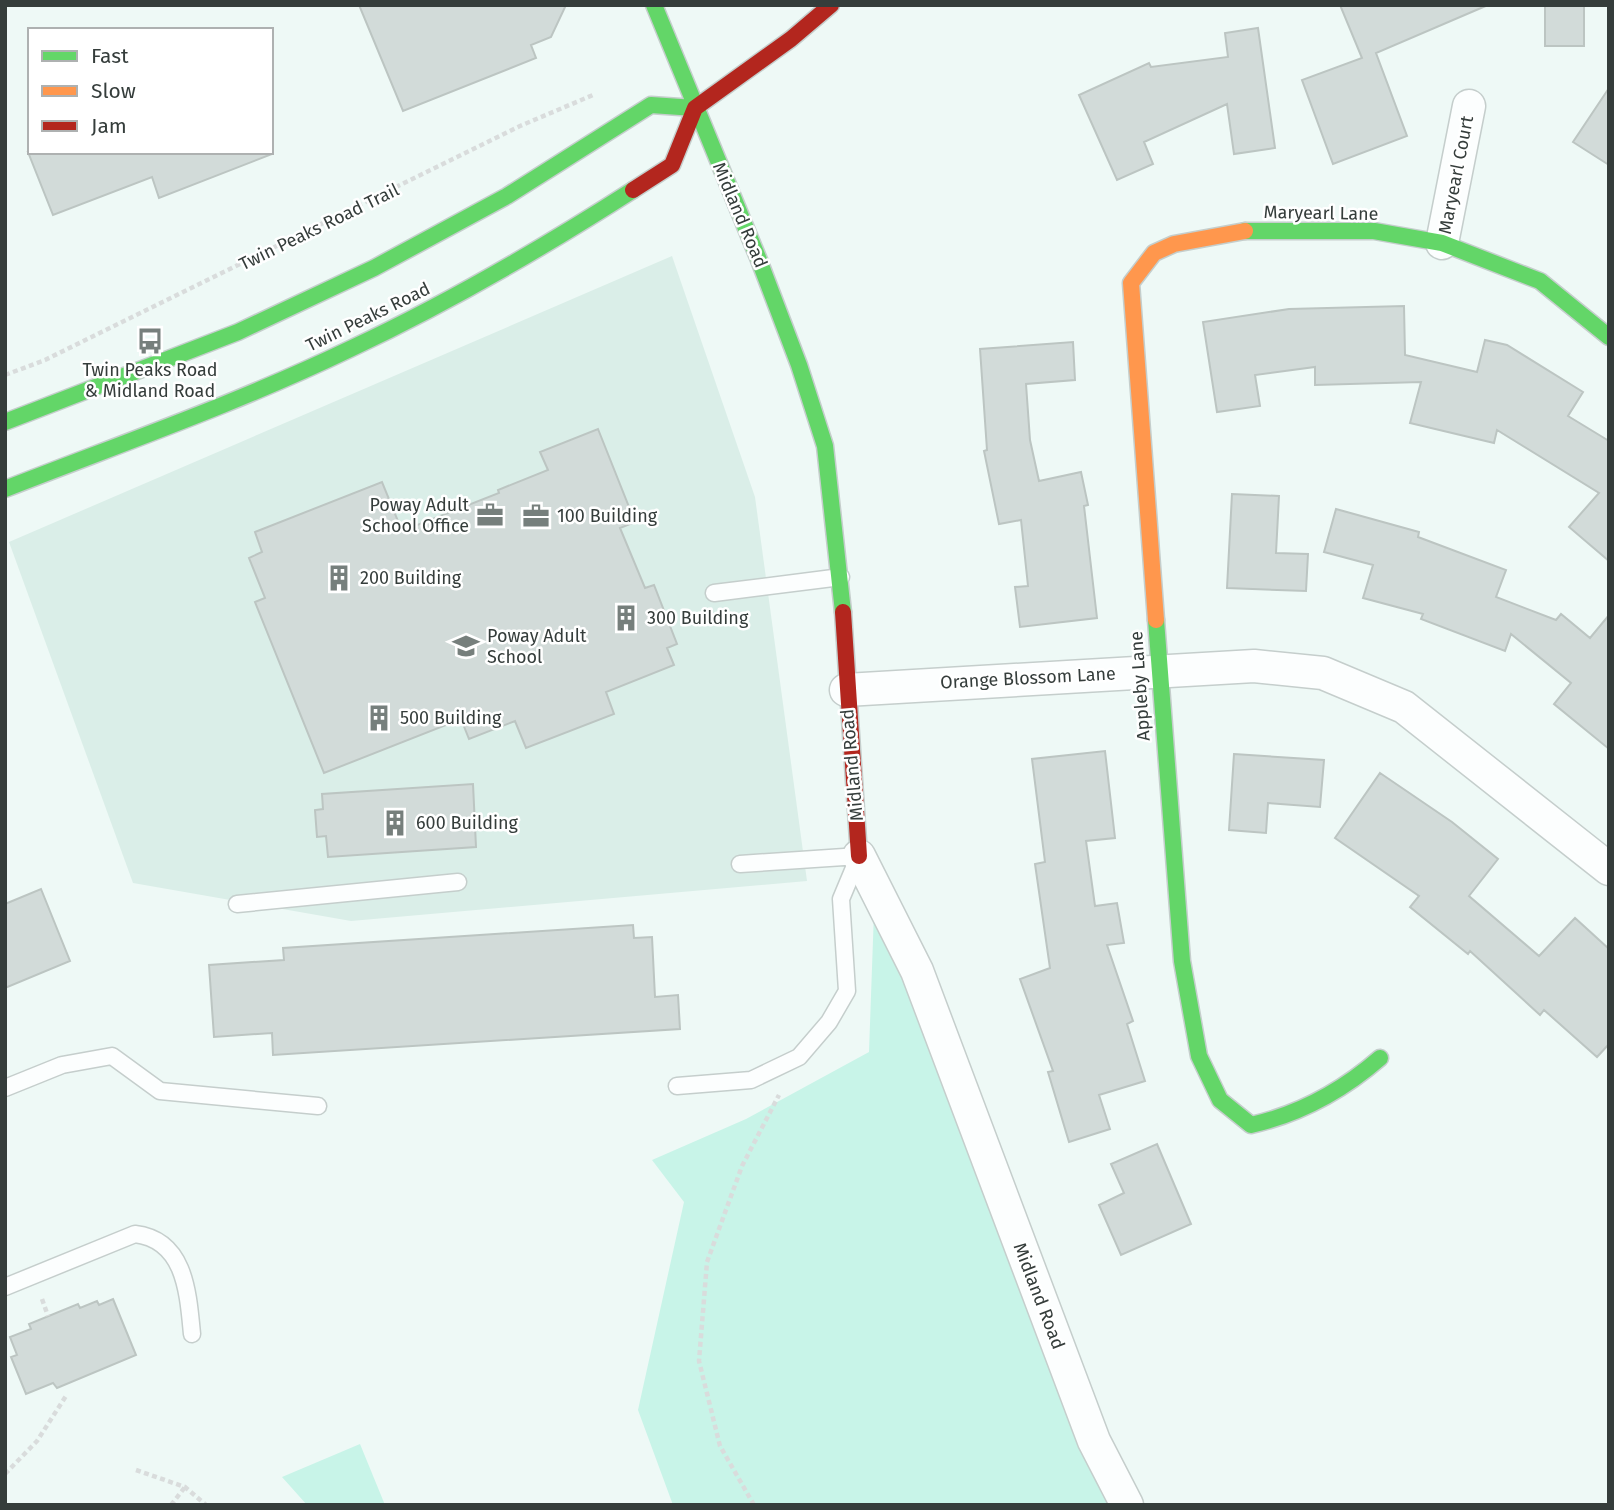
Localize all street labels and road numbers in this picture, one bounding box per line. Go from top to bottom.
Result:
street label: Maryearl Court [1434,113,1478,236]
street label: Midland Road [708,159,772,271]
street label: Twin Peaks Road Trail [235,179,403,275]
street label: Maryearl Lane [1263,201,1379,225]
street label: Twin Peaks Road [302,277,434,357]
street label: Appleby Lane [1125,630,1155,742]
street label: Orange Blossom Lane [940,662,1116,694]
street label: Midland Road [836,708,868,822]
street label: Midland Road [1009,1240,1069,1352]

